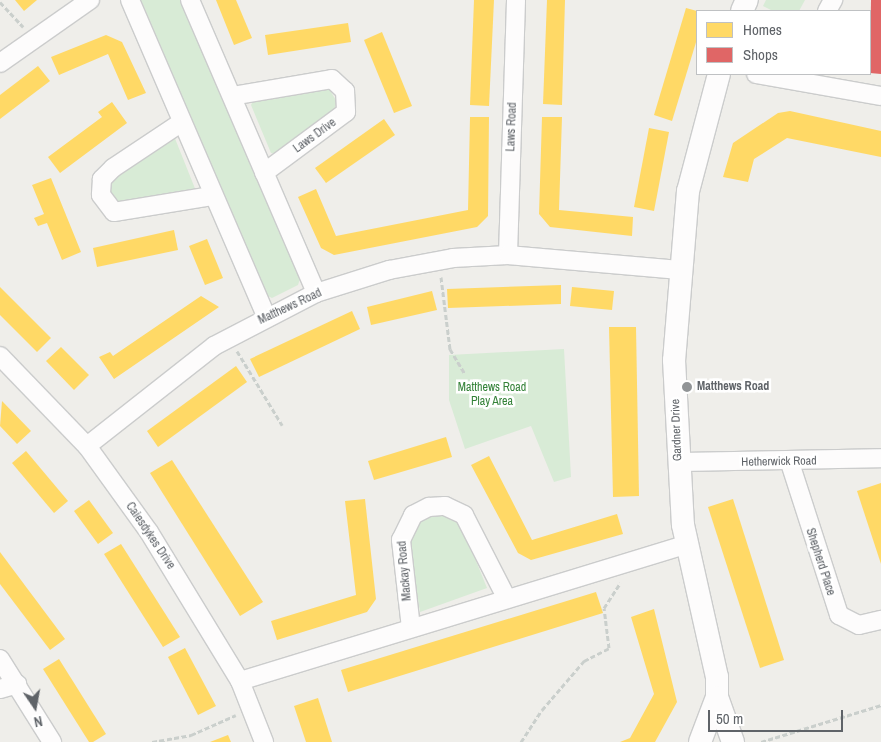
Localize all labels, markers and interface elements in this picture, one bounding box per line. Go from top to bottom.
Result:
legend [696,10,871,75]
text: Homes [743,19,782,40]
text: Shops [743,44,778,65]
street label: Laws Road [504,102,520,152]
street label: Laws Drive [291,116,339,156]
street label: Matthews Road [256,286,324,328]
place label: Matthews Road [697,380,769,394]
park label: Matthews Road Play Area [458,381,526,409]
marker: Matthews Road [681,381,693,393]
street label: Gardner Drive [669,399,685,461]
street label: Hetherwick Road [741,454,817,470]
street label: Caiesdykes Drive [122,500,178,572]
street label: Shepherd Place [802,526,838,598]
street label: Mackay Road [395,540,415,602]
north arrow [10,682,60,732]
scale bar [711,700,846,732]
text: 50 m [716,708,743,729]
text: N [32,712,44,731]

